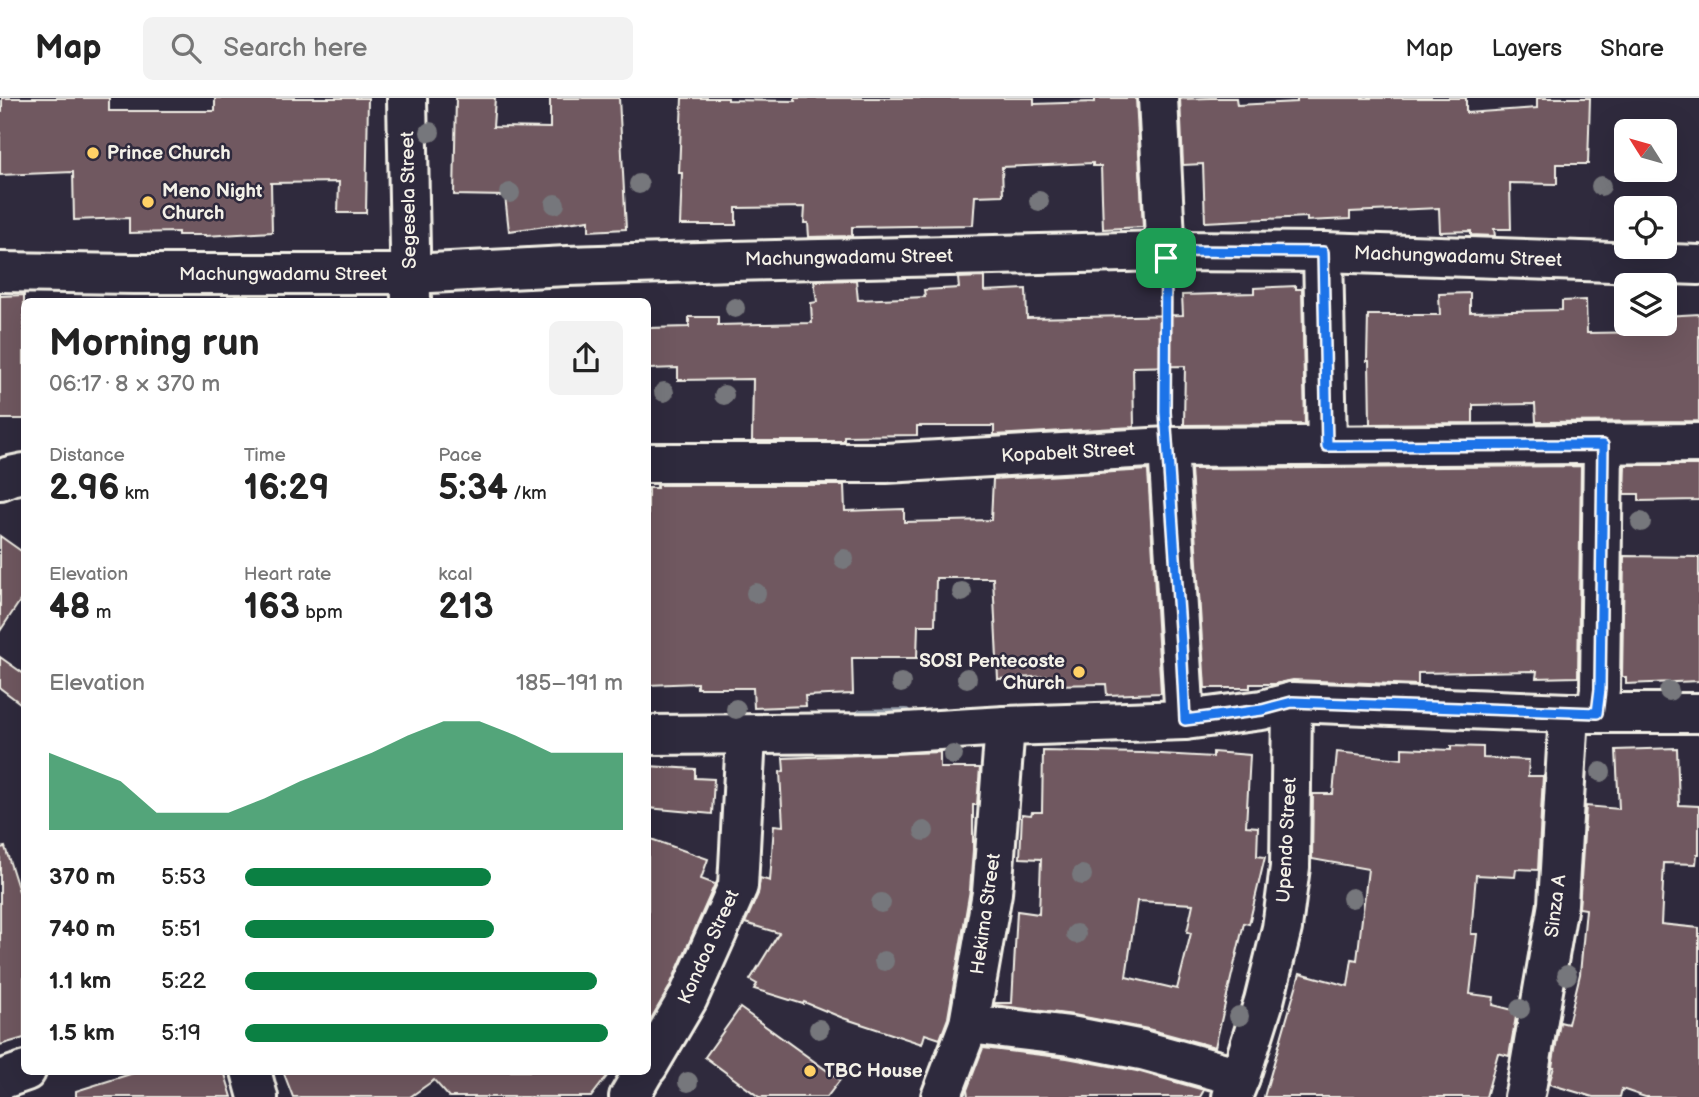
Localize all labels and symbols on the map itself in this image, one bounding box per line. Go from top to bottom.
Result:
north arrow [1614,119,1676,182]
street label: Segesela Street [396,131,422,269]
place label: Prince Church [107,142,231,165]
marker: Prince Church [85,145,101,161]
place label: Meno Night Church [162,180,263,225]
marker: Meno Night Church [140,194,156,210]
pin [1136,228,1196,288]
street label: Machungwadamu Street [1354,242,1563,272]
street label: Machungwadamu Street [745,245,953,271]
street label: Machungwadamu Street [179,263,387,286]
street label: Kopabelt Street [1001,438,1135,468]
place label: SOSI Pentecoste Church [919,650,1065,695]
marker: SOSI Pentecoste Church [1071,664,1087,680]
street label: Upendo Street [1272,777,1302,903]
street label: Hekima Street [966,852,1006,976]
street label: Sinza A [1541,873,1571,939]
street label: Kondoa Street [673,886,745,1008]
place label: TBC House [824,1060,923,1083]
marker: TBC House [802,1063,818,1079]

